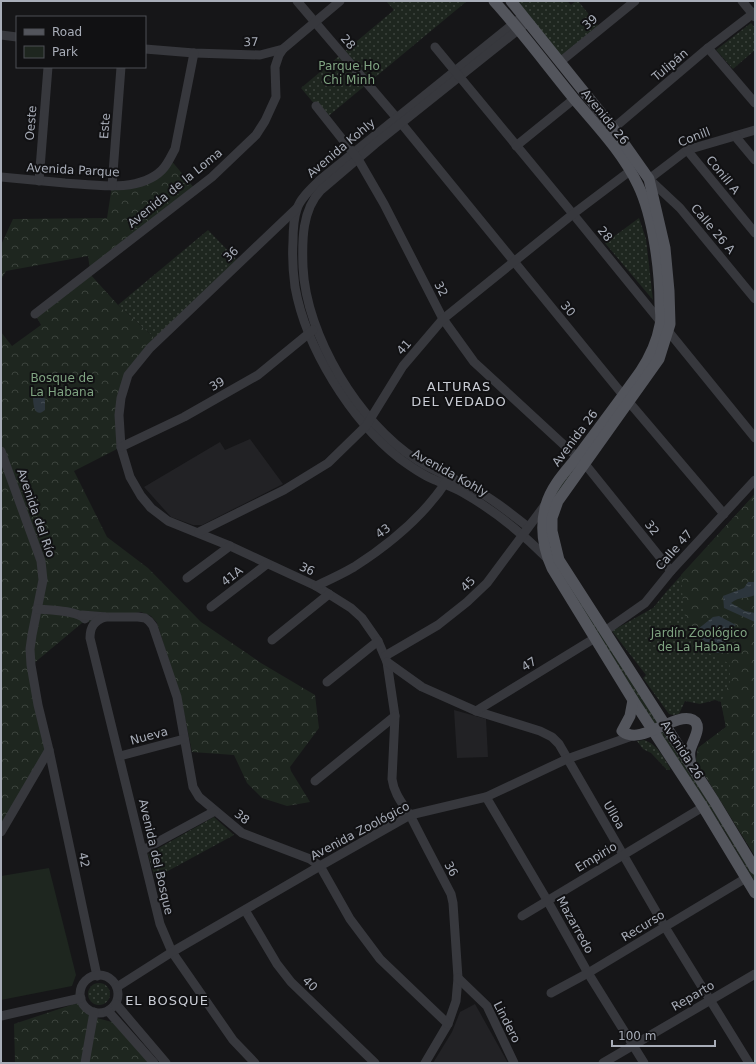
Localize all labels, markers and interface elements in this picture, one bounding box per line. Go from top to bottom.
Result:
street label: 39 [580,12,600,32]
legend [16,16,146,68]
text: Road [52,25,82,39]
street label: 28 [338,32,358,52]
street label: 37 [243,35,259,49]
text: Park [52,45,78,59]
street label: Tulipán [649,46,691,85]
park label: Parque Ho Chi Minh [318,59,380,87]
street label: Avenida 26 [578,87,632,147]
street label: Oeste [22,105,40,141]
street label: Este [97,113,113,139]
street label: Avenida Kohly [304,116,378,180]
street label: Conill [676,124,712,150]
street label: Avenida de la Loma [125,145,225,231]
street label: Conill A [703,153,743,198]
street label: Avenida Parque [26,161,120,179]
street label: Calle 26 A [688,201,738,257]
street label: 28 [595,224,615,244]
street label: 36 [221,244,241,264]
street label: 32 [431,279,451,299]
street label: 30 [558,299,578,319]
street label: 41 [394,337,414,357]
park label: Bosque de La Habana [30,371,94,399]
street label: 39 [207,374,227,394]
district label: ALTURAS DEL VEDADO [411,379,507,409]
street label: Avenida 26 [549,407,601,469]
street label: Avenida Kohly [410,446,490,500]
street label: Avenida del Río [14,467,58,559]
street label: 32 [642,518,662,538]
street label: 43 [373,521,393,541]
street label: Calle 47 [653,527,695,573]
street label: 36 [297,559,317,579]
street label: 41A [218,563,246,589]
street label: 45 [458,574,478,594]
park label: Jardín Zoológico de La Habana [650,626,747,654]
street label: 47 [519,654,539,674]
street label: Avenida 26 [658,718,706,782]
street label: Nueva [129,724,169,748]
street label: Avenida del Bosque [136,798,176,916]
street label: Ulloa [600,798,628,832]
street label: Avenida Zoológico [308,799,412,863]
street label: 38 [232,807,252,827]
street label: Empirio [573,839,619,875]
street label: 42 [76,851,92,869]
street label: 36 [441,859,461,879]
street label: Mazarredo [554,894,596,956]
street label: Recurso [619,908,667,944]
street label: 40 [300,974,320,994]
street label: Reparto [669,978,717,1014]
district label: EL BOSQUE [125,993,209,1008]
street label: Lindero [491,999,523,1045]
scale bar [612,1022,715,1048]
text: 100 m [618,1029,656,1043]

